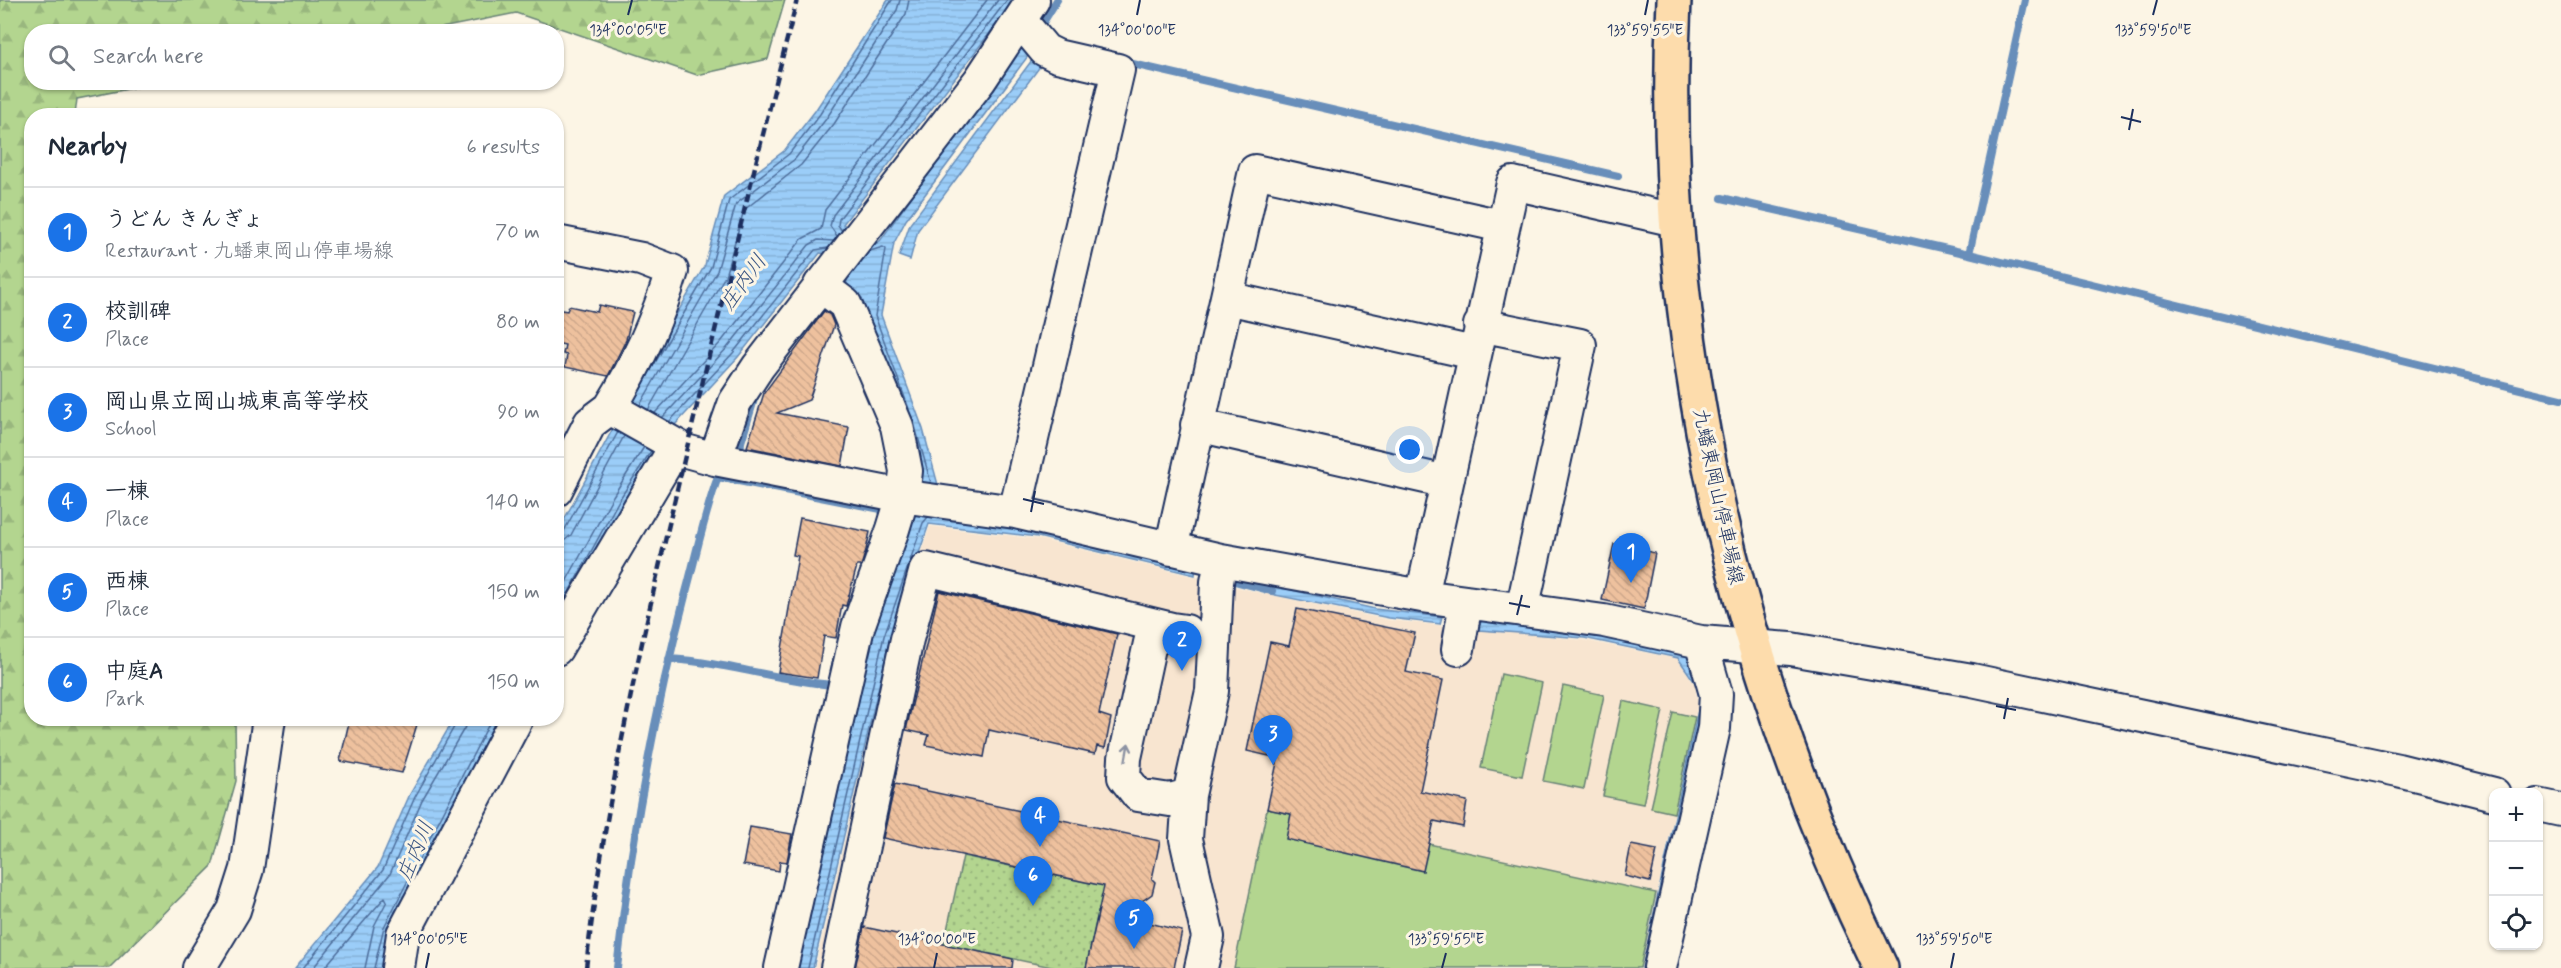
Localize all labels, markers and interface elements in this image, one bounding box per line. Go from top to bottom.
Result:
text: 134°00'05"E [589,21,667,41]
text: 134°00'00"E [1098,21,1176,41]
text: 133°59'55"E [1607,21,1684,41]
text: 133°59'50"E [2114,21,2192,41]
search box [24,24,564,90]
icon: search [45,41,78,74]
text: Search here [93,43,204,71]
text: Nearby [48,130,127,164]
text: 6 results [467,134,540,161]
text: うどん きんぎょ [105,206,264,234]
text: 1 [63,219,72,246]
text: 70 m [495,219,540,246]
text: Restaurant · 九蟠東岡山停車場線 [105,238,393,265]
water label: 庄内川 [714,249,774,316]
text: 校訓碑 [105,298,171,326]
text: 2 [63,309,72,336]
text: 80 m [496,309,540,336]
text: Place [105,326,149,353]
text: 岡山県立岡山城東高等学校 [105,388,369,416]
text: 3 [63,399,72,426]
text: 90 m [497,399,540,426]
street label: 九蟠東岡山停車場線 [1686,405,1749,587]
text: School [105,416,157,443]
your location [1395,435,1424,464]
text: 一棟 [105,478,149,506]
text: 4 [62,489,73,516]
text: 140 m [486,489,540,516]
text: Place [105,506,149,533]
pin: 1 [1612,534,1650,583]
text: 西棟 [105,568,149,596]
text: 5 [62,579,74,606]
text: 150 m [487,579,540,606]
text: Place [105,596,149,623]
pin: 2 [1162,622,1202,671]
text: 中庭A [105,658,163,686]
text: 6 [62,669,73,696]
text: 150 m [487,669,540,696]
text: Park [105,686,145,713]
pin: 3 [1254,716,1292,765]
one-way arrow [1122,742,1133,762]
map controls [2489,788,2543,950]
button: + [2489,788,2543,842]
pin: 4 [1020,798,1060,847]
water label: 庄内川 [391,817,441,886]
button: − [2489,842,2543,896]
pin: 6 [1014,856,1052,906]
button: locate [2489,896,2543,950]
pin: 5 [1114,900,1154,949]
text: 134°00'05"E [390,930,468,950]
text: 134°00'00"E [898,930,976,950]
text: 133°59'55"E [1408,930,1485,950]
text: 133°59'50"E [1915,930,1993,950]

